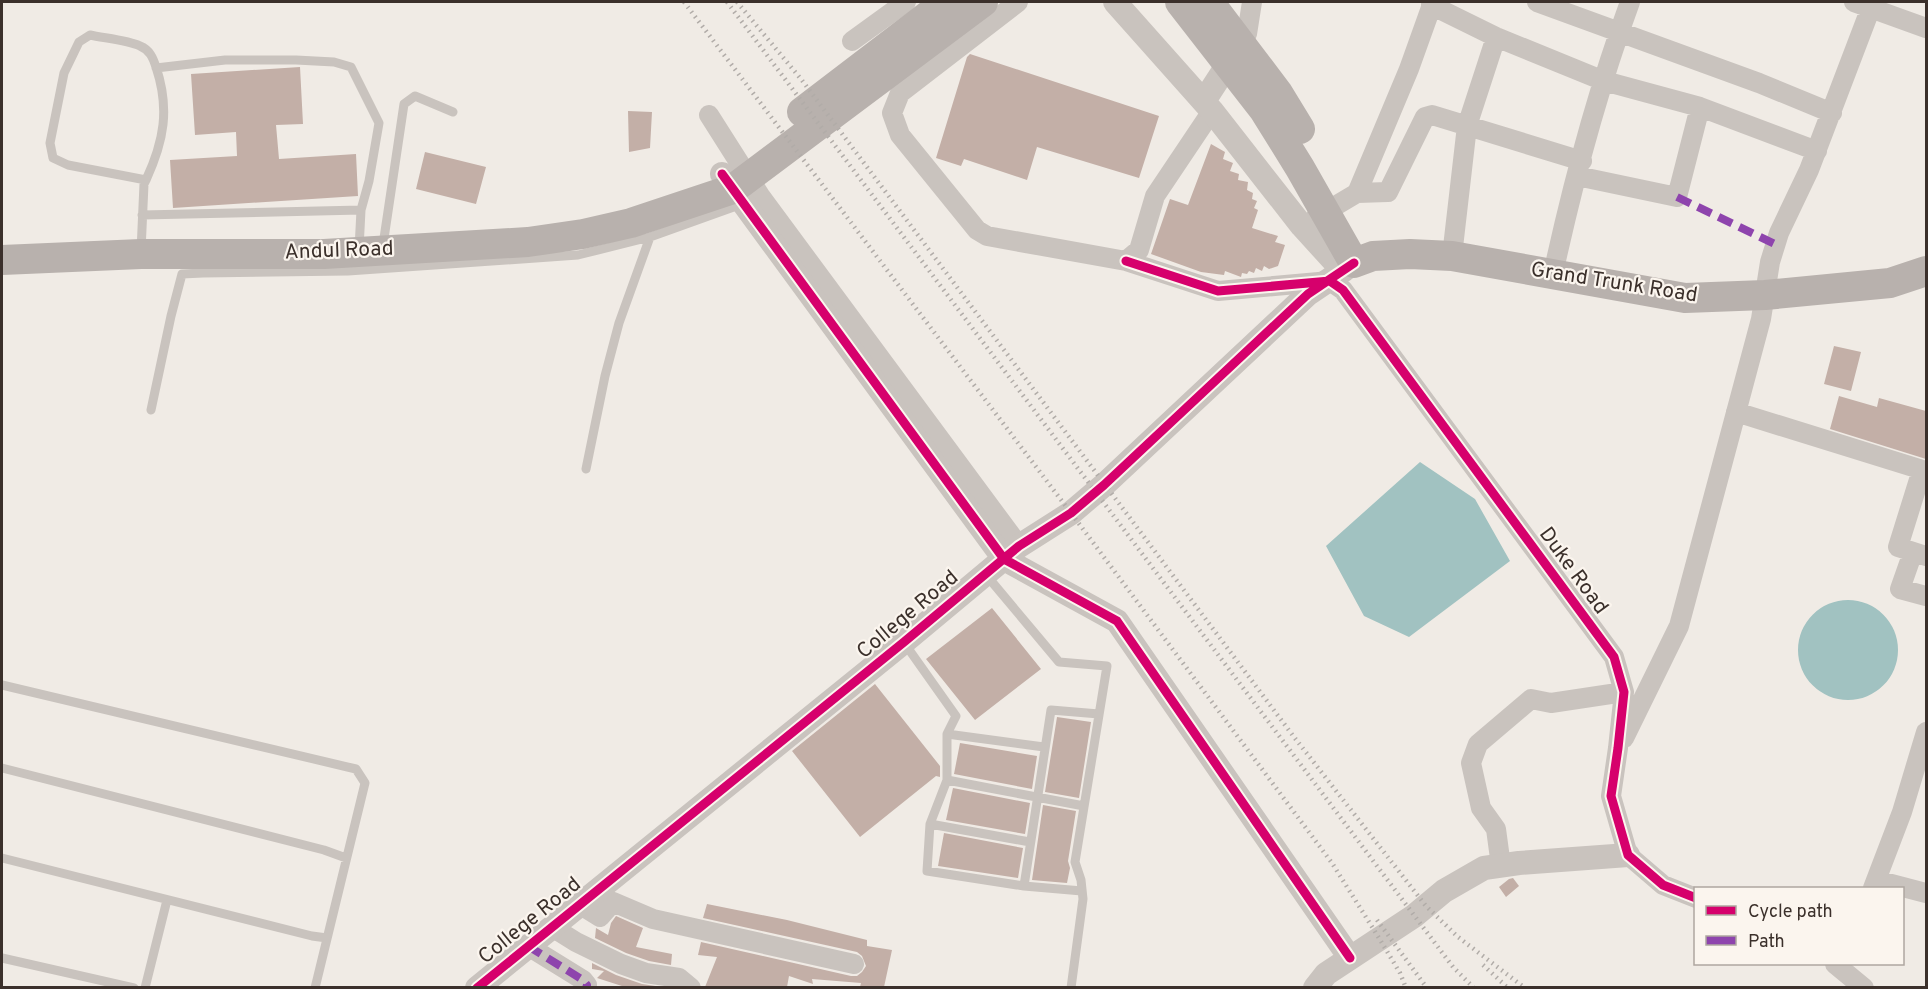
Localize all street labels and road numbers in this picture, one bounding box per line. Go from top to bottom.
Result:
street label: Andul Road [284,236,394,266]
street label: Grand Trunk Road [1529,256,1699,310]
street label: Duke Road [1532,522,1614,620]
street label: College Road [852,565,964,665]
street label: College Road [473,871,587,971]

